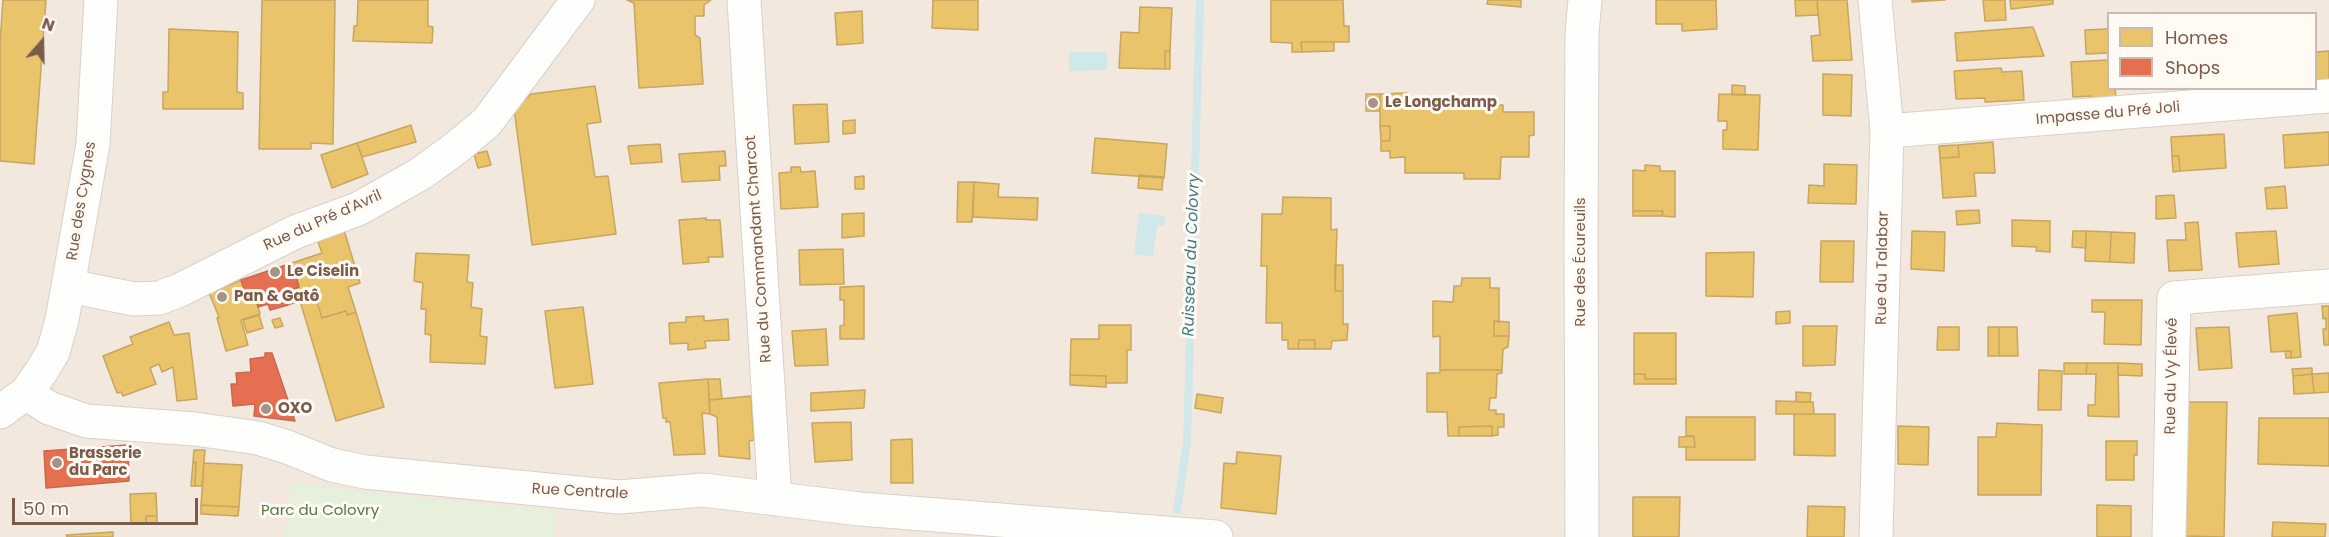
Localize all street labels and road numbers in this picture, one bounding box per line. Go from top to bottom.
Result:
street label: Impasse du Pré Joli [2035,99,2181,129]
street label: Rue du Commandant Charcot [742,135,776,363]
street label: Rue des Cygnes [64,140,100,262]
street label: Rue du Pré d'Avril [261,187,385,255]
street label: Rue des Écureuils [1572,197,1590,327]
street label: Rue du Talabar [1873,211,1893,325]
street label: Rue du Vy Élevé [2162,317,2182,435]
street label: Rue Centrale [531,480,629,504]

